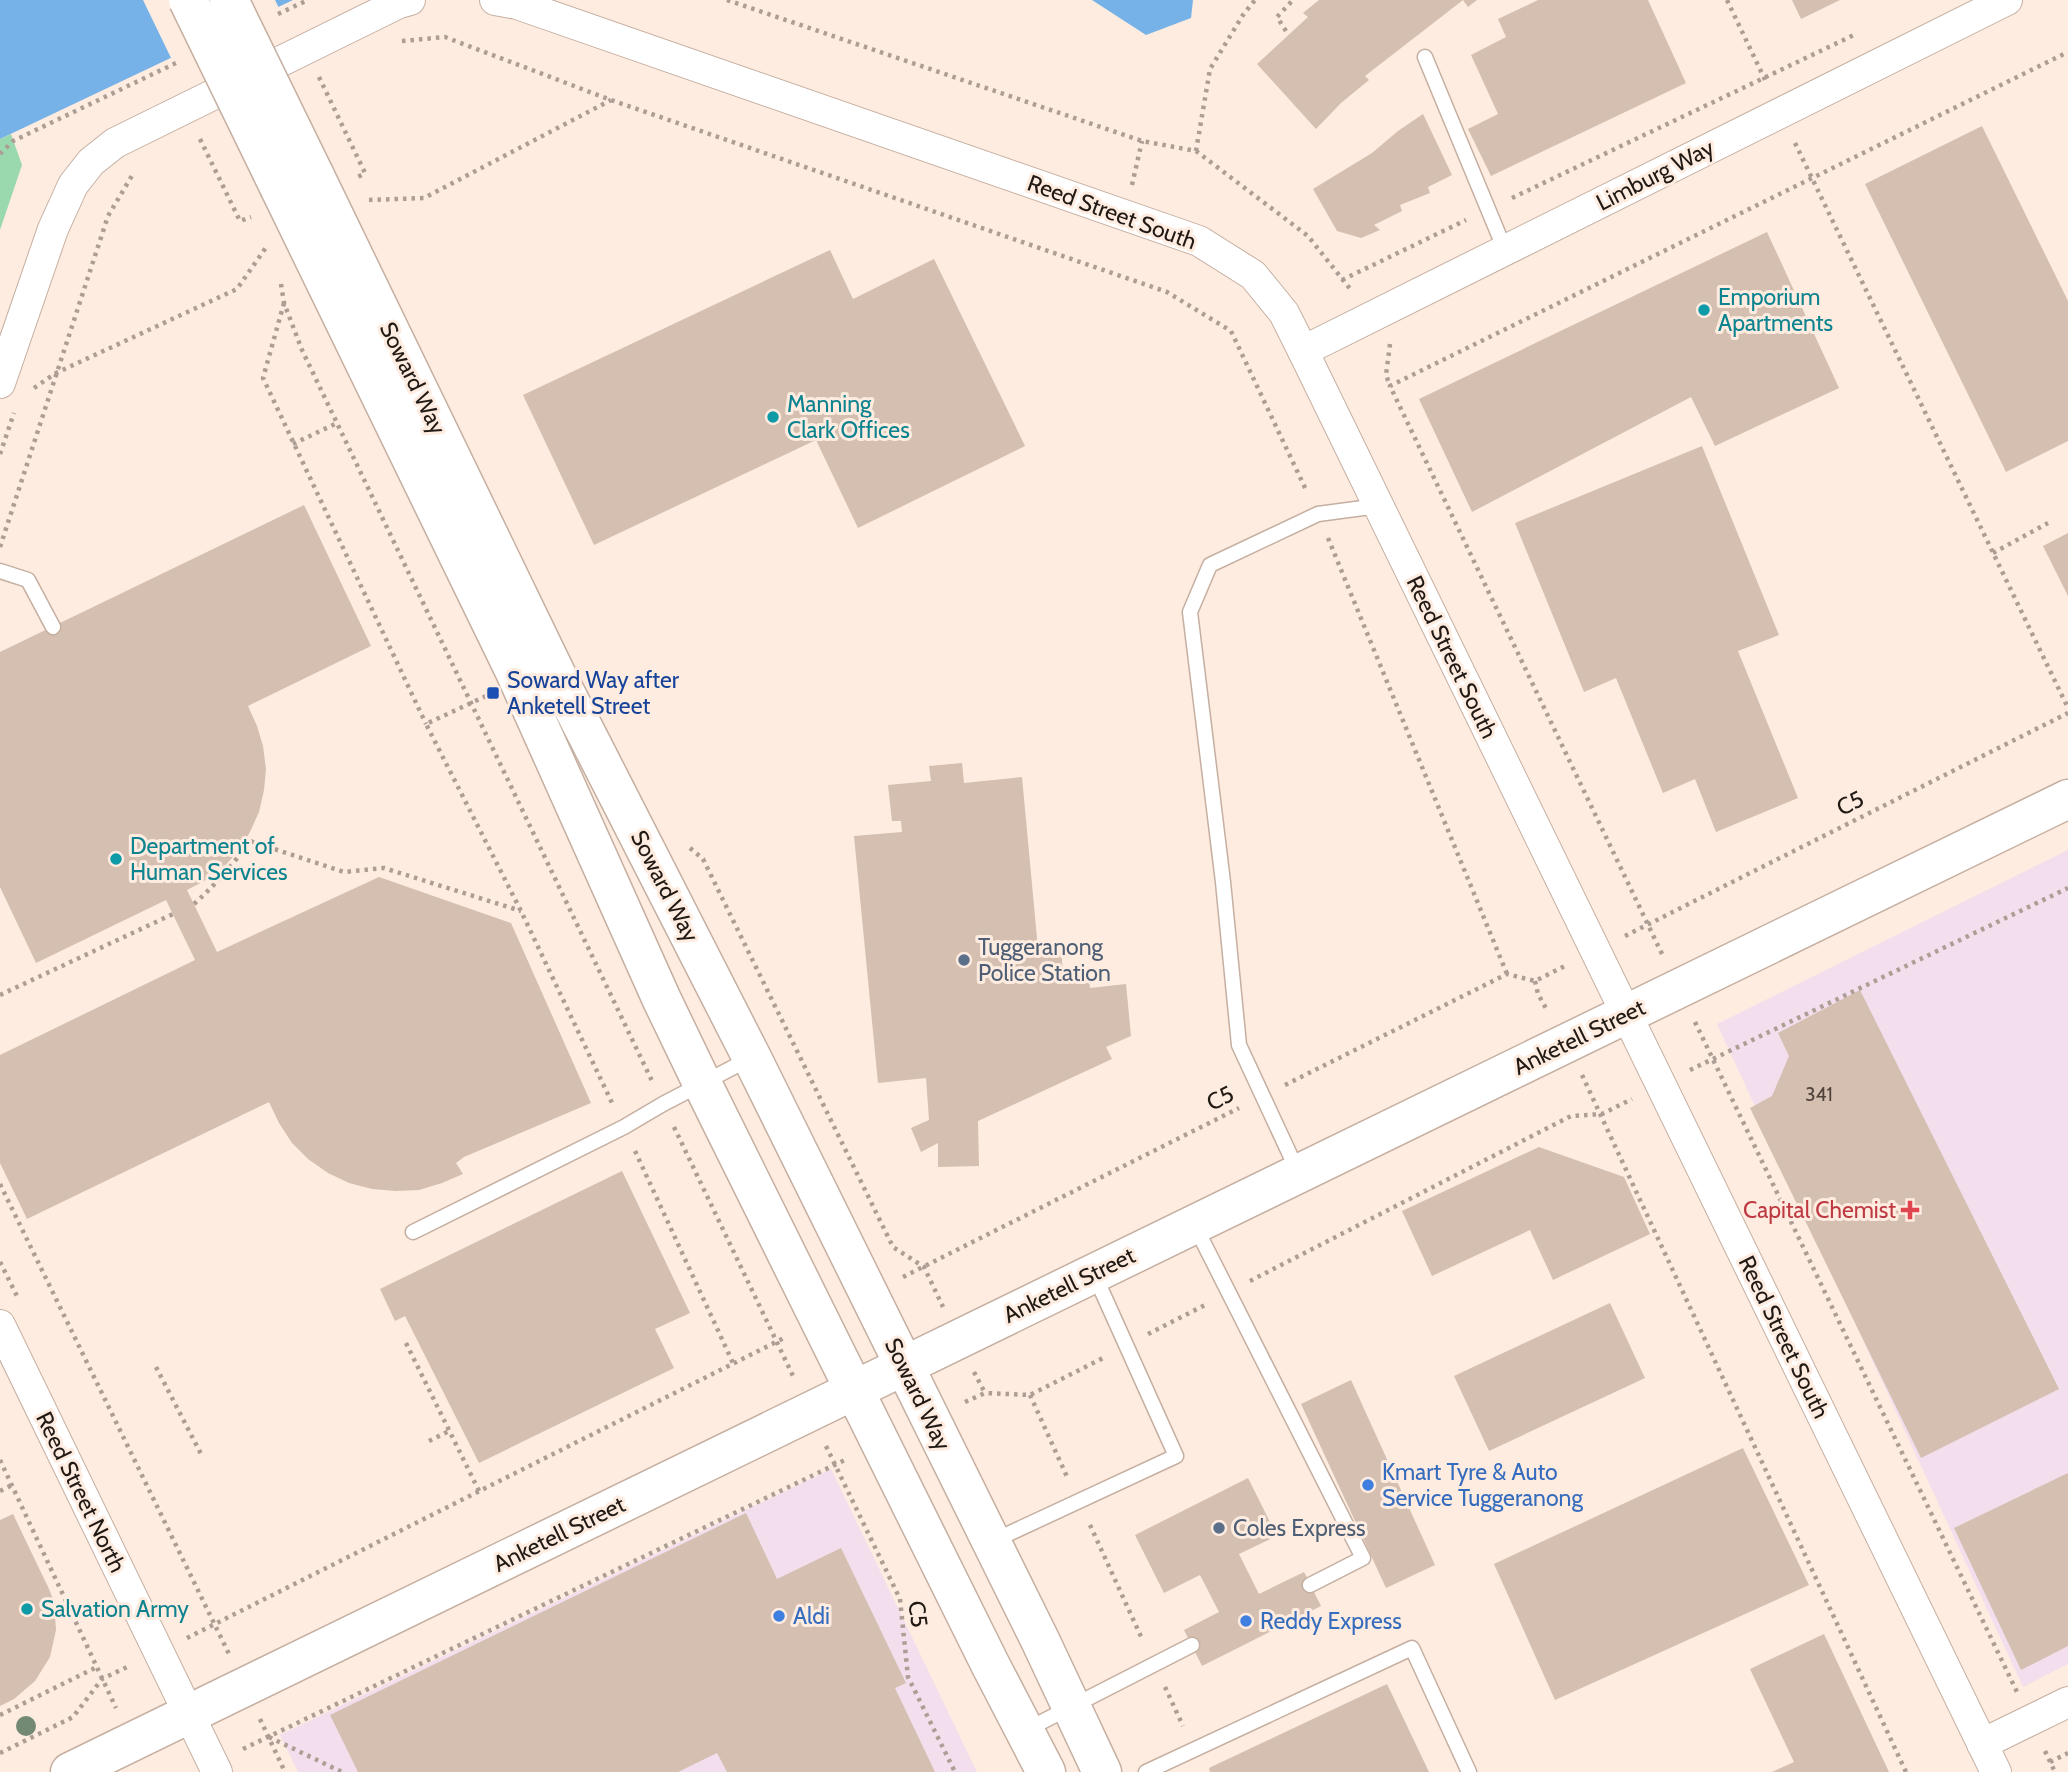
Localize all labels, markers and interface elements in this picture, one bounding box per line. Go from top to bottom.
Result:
street label: Limburg Way [1592,133,1719,217]
street label: Reed Street South [1024,168,1200,256]
place label: Emporium Apartments [1718,283,1833,337]
marker: Emporium Apartments [1696,302,1712,318]
street label: Soward Way [374,317,452,439]
place label: Manning Clark Offices [787,390,910,444]
marker: Manning Clark Offices [765,409,781,425]
street label: Reed Street South [1400,571,1504,743]
place label: Soward Way after Anketell Street [507,666,680,720]
marker: Soward Way after Anketell Street [485,685,501,701]
street label: C5 [1832,784,1868,822]
street label: Soward Way [625,826,705,947]
place label: Department of Human Services [130,832,288,886]
marker: Department of Human Services [108,851,124,867]
place label: Tuggeranong Police Station [978,933,1111,987]
marker: Tuggeranong Police Station [956,952,972,968]
street label: Anketell Street [1509,993,1650,1081]
street label: C5 [1202,1079,1238,1117]
house number: 341 [1805,1083,1833,1106]
place label: Capital Chemist [1743,1196,1896,1224]
marker: Capital Chemist [1902,1202,1918,1218]
street label: Anketell Street [999,1241,1140,1329]
street label: Reed Street South [1732,1251,1836,1423]
street label: Soward Way [879,1333,957,1455]
street label: Reed Street North [30,1407,132,1577]
place label: Kmart Tyre & Auto Service Tuggeranong [1382,1458,1583,1512]
marker: Kmart Tyre & Auto Service Tuggeranong [1360,1477,1376,1493]
street label: Anketell Street [489,1490,630,1578]
place label: Coles Express [1233,1514,1366,1542]
marker: Coles Express [1211,1520,1227,1536]
place label: Salvation Army [41,1595,189,1623]
street label: C5 [902,1599,934,1629]
marker: Salvation Army [19,1601,35,1617]
place label: Aldi [793,1602,830,1630]
place label: Reddy Express [1260,1607,1402,1635]
marker: Aldi [771,1608,787,1624]
marker: Reddy Express [1238,1613,1254,1629]

